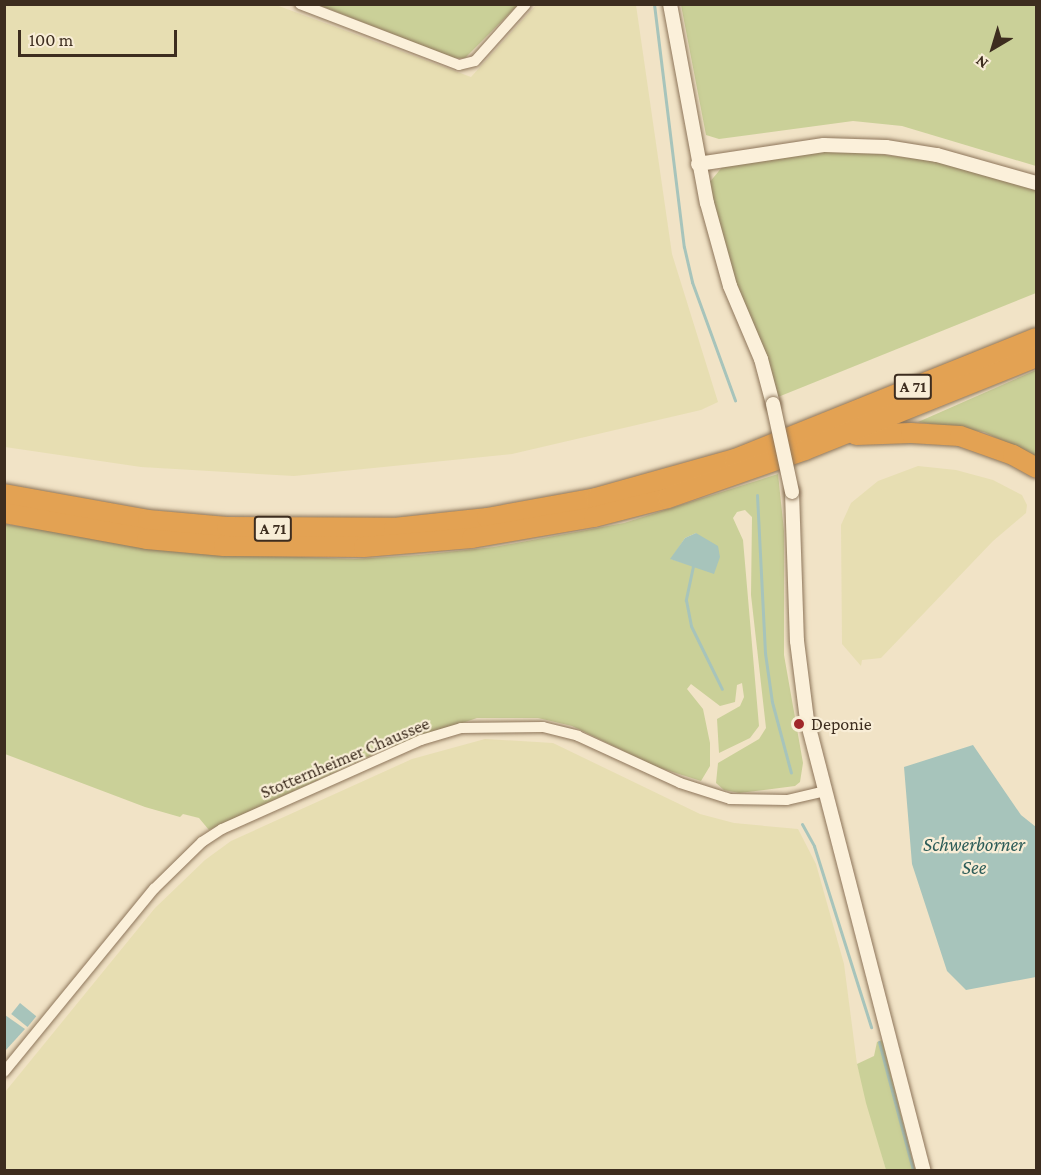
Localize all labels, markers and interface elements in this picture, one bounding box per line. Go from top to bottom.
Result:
scale bar [21,18,180,56]
north arrow [963,18,1023,78]
text: 100 m [29,30,73,50]
text: N [972,53,991,73]
road number: A 71 [894,374,932,400]
road number: A 71 [254,516,292,542]
street label: Stotternheimer Chaussee [257,713,433,803]
place label: Deponie [811,713,872,735]
marker: Deponie [792,717,806,731]
water label: Schwerborner See [923,832,1025,879]

